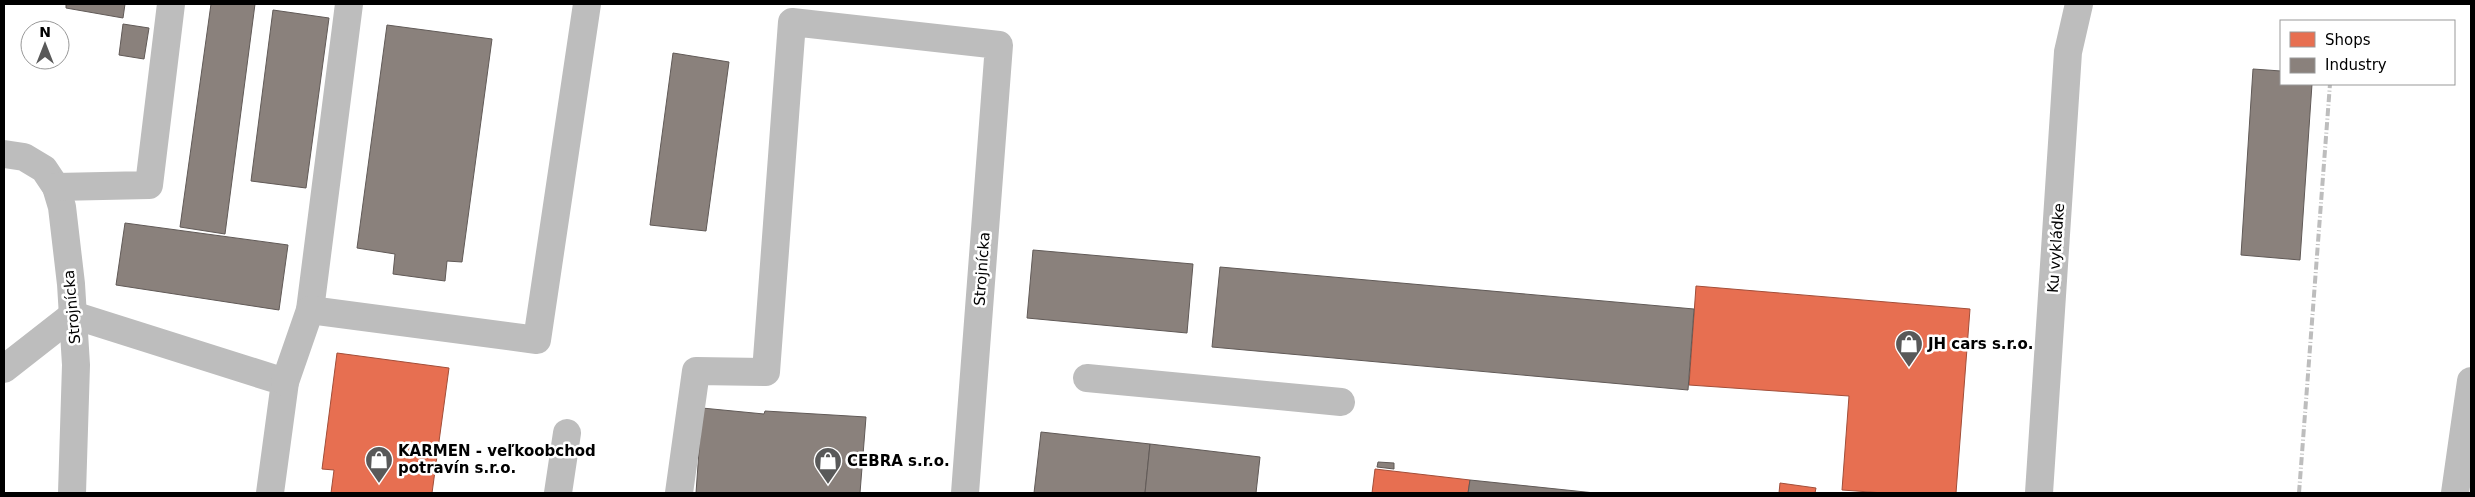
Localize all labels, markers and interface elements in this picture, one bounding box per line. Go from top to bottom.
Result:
north arrow [20,20,70,70]
legend [2280,20,2455,85]
text: N [39,24,51,40]
text: Shops [2325,31,2371,49]
text: Industry [2325,56,2387,74]
street label: Ku vykládke [2044,202,2068,294]
street label: Strojnícka [970,231,994,307]
street label: Strojnícka [60,269,84,345]
shop icon: JH cars s.r.o. [1894,329,1924,368]
place label: JH cars s.r.o. [1927,335,2034,353]
place label: KARMEN - veľkoobchod potravín s.r.o. [398,442,596,477]
shop icon: KARMEN - veľkoobchod potravín s.r.o. [364,445,394,484]
shop icon: CEBRA s.r.o. [813,446,843,485]
place label: CEBRA s.r.o. [847,452,950,470]

